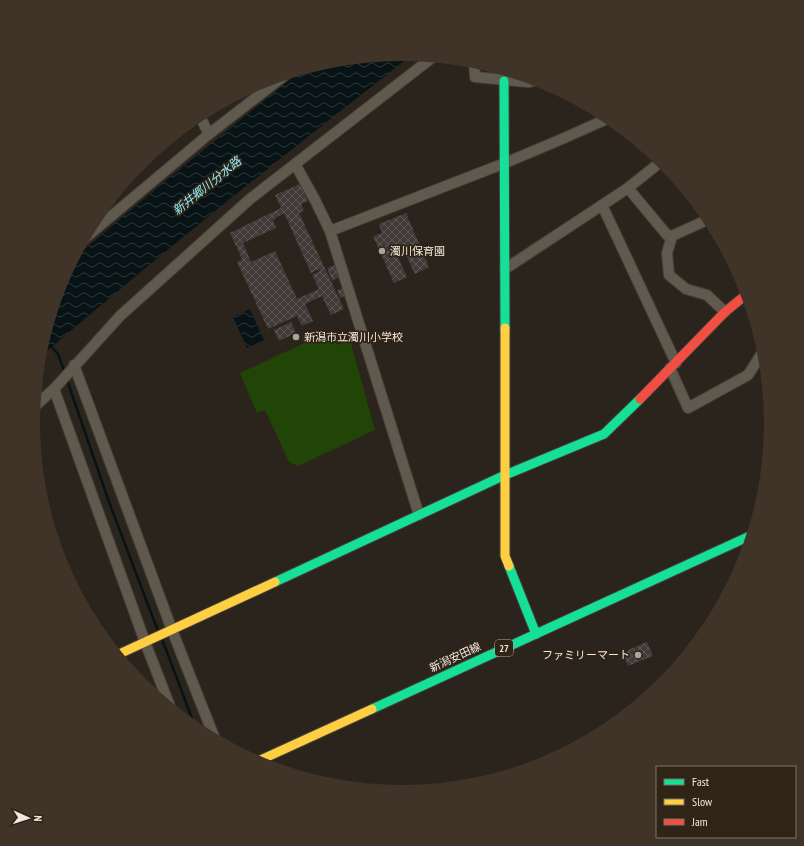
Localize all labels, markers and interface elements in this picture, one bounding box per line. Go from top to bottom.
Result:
water label: 新井郷川分水路 [169,153,245,218]
place label: 濁川保育園 [390,244,445,258]
marker: 濁川保育園 [377,246,387,256]
place label: 新潟市立濁川小学校 [304,330,403,344]
marker: 新潟市立濁川小学校 [291,332,301,342]
street label: 新潟安田線 [427,639,483,675]
road number: 27 [495,640,513,656]
place label: ファミリーマート [542,648,630,662]
marker: ファミリーマート [633,650,643,660]
legend [656,766,796,838]
text: Fast [692,774,710,789]
text: Slow [692,794,713,809]
north arrow [8,798,48,838]
text: Jam [691,814,708,829]
text: N [31,815,45,822]

